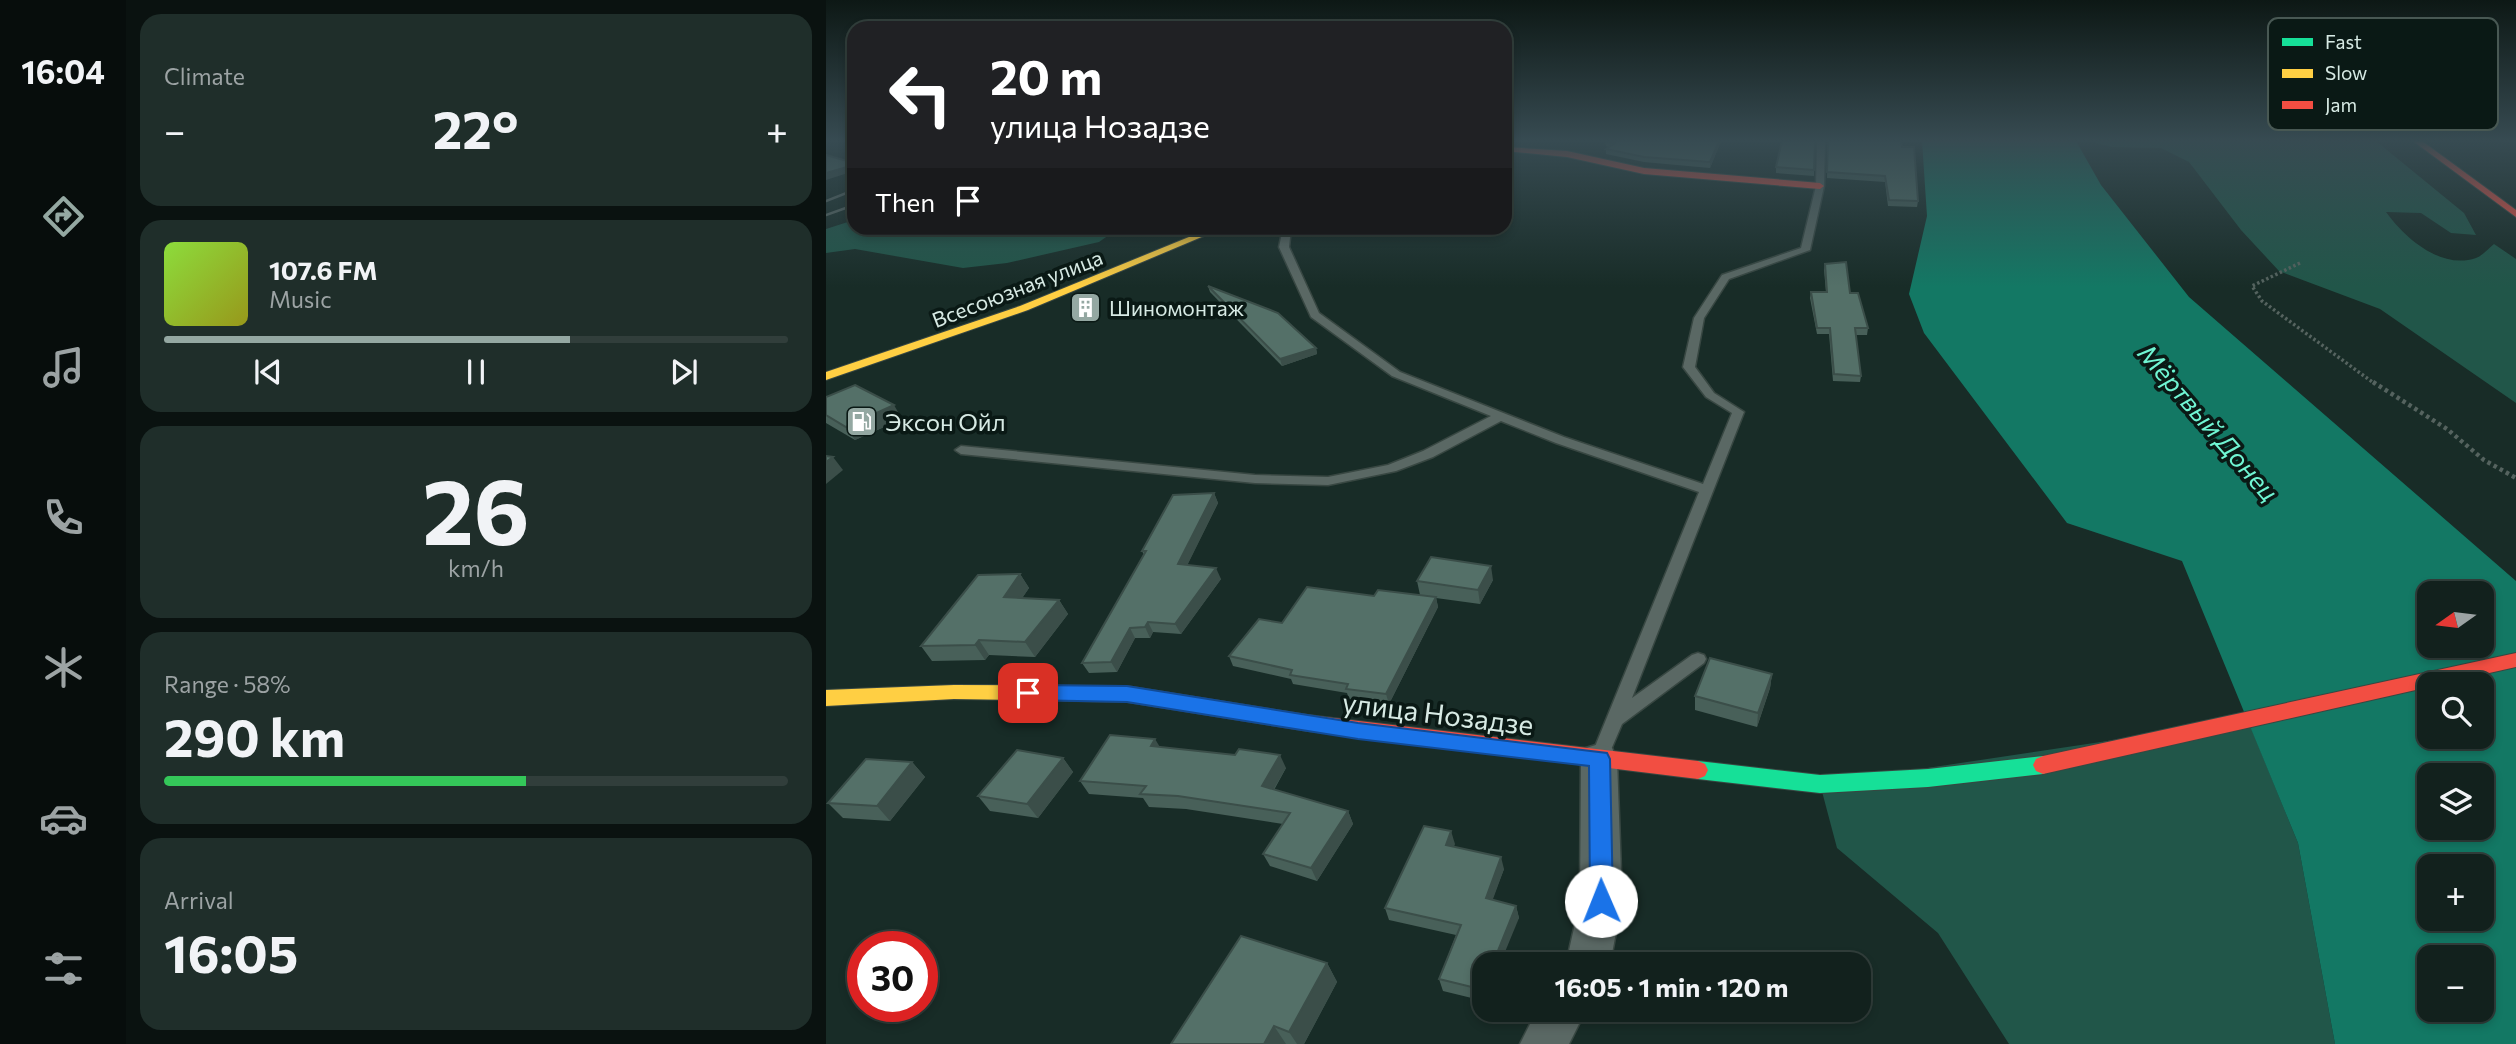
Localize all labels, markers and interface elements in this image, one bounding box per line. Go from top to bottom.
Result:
legend [2268,18,2498,130]
text: Fast [2325,30,2362,53]
text: 20 m [990,45,1102,105]
icon: left [875,49,966,140]
text: 16:04 [21,51,105,91]
text: Slow [2325,61,2367,84]
text: Climate [164,62,245,90]
text: Jam [2325,93,2357,116]
text: 22° [433,96,518,160]
text: улица Нозадзе [990,105,1210,145]
text: − [164,106,186,153]
text: + [766,106,788,153]
icon: arrive [949,182,987,220]
text: Then [875,186,935,217]
icon: directions [39,192,88,241]
street label: Всесоюзная улица [928,244,1106,332]
text: 107.6 FM [269,254,378,285]
text: Music [269,285,332,313]
building icon: Шиномонтаж [1069,290,1103,324]
place label: Шиномонтаж [1109,295,1245,320]
water label: Мёртвый Донец [2132,337,2286,507]
icon: music [39,343,88,392]
icon: previous [249,353,287,391]
icon: pause [457,353,495,391]
icon: next [665,353,703,391]
fuel station icon: Эксон Ойл [845,404,879,438]
place label: Эксон Ойл [885,407,1006,436]
text: 26 [422,452,530,564]
icon: phone [39,493,88,542]
text: km/h [448,554,504,582]
north arrow [2417,581,2494,658]
map controls [2417,581,2494,1022]
icon: climate [39,643,88,692]
pin [998,663,1058,723]
text: Range · 58% [164,670,291,698]
button: search [2417,672,2494,749]
icon: arrive [1009,674,1047,712]
street label: улица Нозадзе [1340,684,1536,742]
text: 290 km [164,704,345,768]
button: layers [2417,763,2494,840]
icon: car [39,794,88,843]
button: + [2417,854,2494,931]
position arrow [1564,864,1638,938]
text: Arrival [164,886,234,914]
text: 16:05 [164,920,298,984]
speed limit sign: 30 [847,931,938,1022]
icon: filters [39,944,88,993]
button: − [2417,945,2494,1022]
text: 16:05 · 1 min · 120 m [1555,971,1788,1002]

